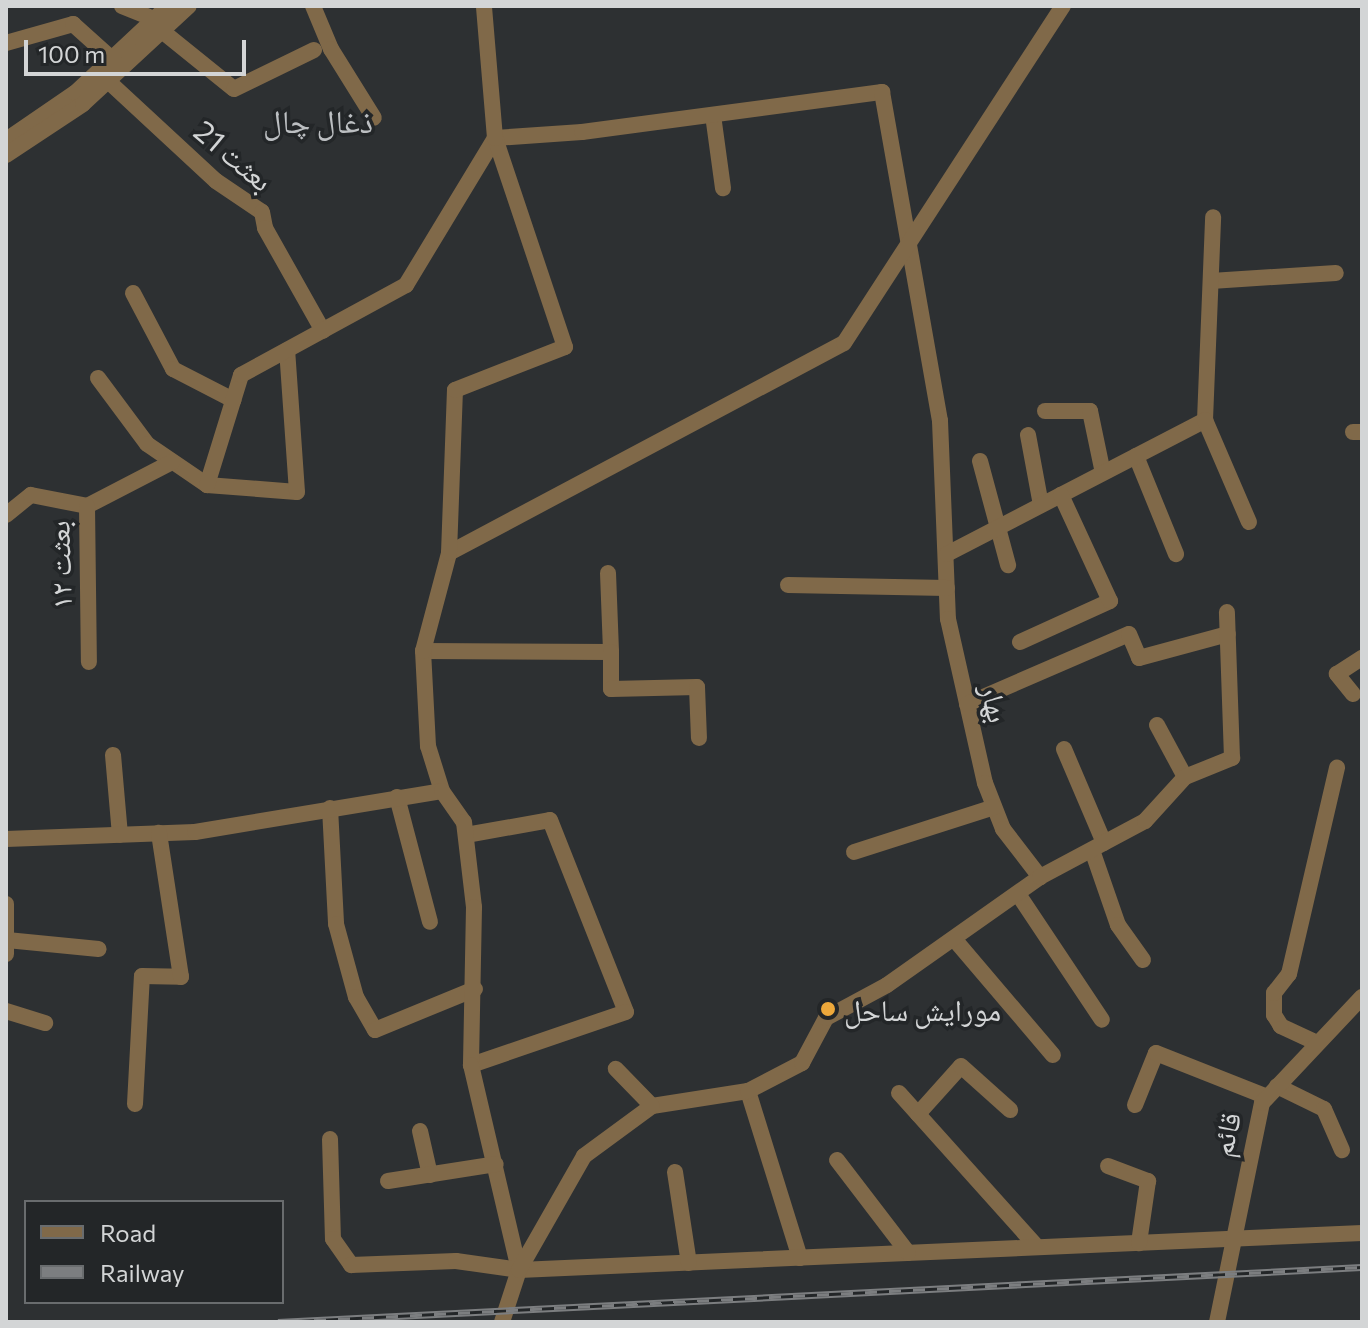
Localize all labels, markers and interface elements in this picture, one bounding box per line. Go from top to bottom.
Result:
scale bar [28,24,250,74]
text: 100 m [38,39,105,68]
district label: ذغال چال [263,101,373,139]
street label: بعثت 21 [188,112,280,198]
street label: بعثت ۱۲ [39,520,79,610]
street label: بهار [974,680,1018,726]
place label: مورایش ساحل [844,991,1001,1027]
marker: مورایش ساحل [819,1000,837,1018]
street label: قائم [1202,1108,1248,1160]
legend [24,1200,284,1304]
text: Road [100,1218,156,1247]
text: Railway [100,1258,185,1287]

